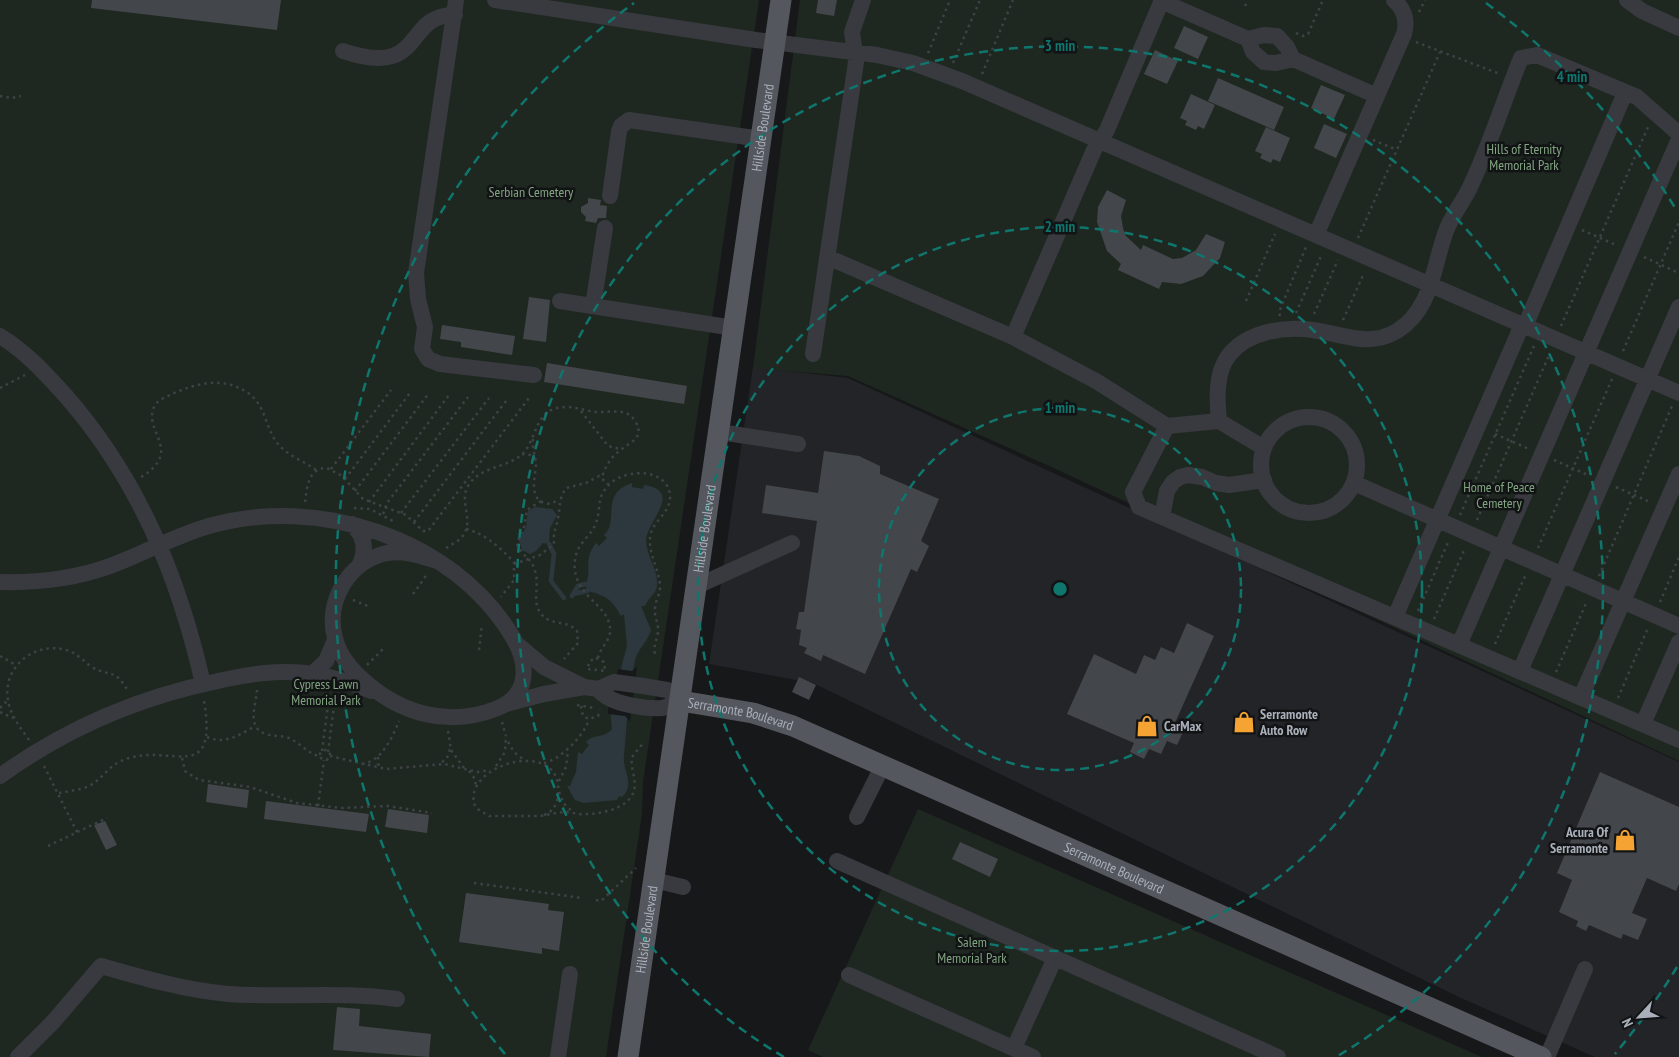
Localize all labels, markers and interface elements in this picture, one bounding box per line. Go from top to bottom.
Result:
text: 3 min [1045,36,1075,55]
text: 4 min [1557,67,1587,86]
street label: Hillside Boulevard [747,83,778,173]
park label: Hills of Eternity Memorial Park [1487,140,1562,174]
park label: Serbian Cemetery [489,183,574,201]
text: 2 min [1045,217,1075,236]
text: 1 min [1045,398,1075,417]
park label: Home of Peace Cemetery [1463,478,1535,512]
street label: Hillside Boulevard [689,484,720,573]
centre of rings [1051,580,1069,598]
park label: Cypress Lawn Memorial Park [291,675,361,709]
street label: Serramonte Boulevard [687,693,795,734]
place label: Serramonte Auto Row [1259,705,1318,739]
shop icon: Serramonte Auto Row [1231,709,1257,735]
shop icon: CarMax [1134,713,1160,739]
place label: CarMax [1164,717,1202,735]
place label: Acura Of Serramonte [1550,823,1609,857]
shop icon: Acura Of Serramonte [1612,827,1638,853]
street label: Serramonte Boulevard [1061,838,1167,898]
street label: Hillside Boulevard [631,884,662,974]
park label: Salem Memorial Park [937,933,1007,967]
north arrow [1614,992,1664,1042]
text: N [1618,1015,1637,1030]

